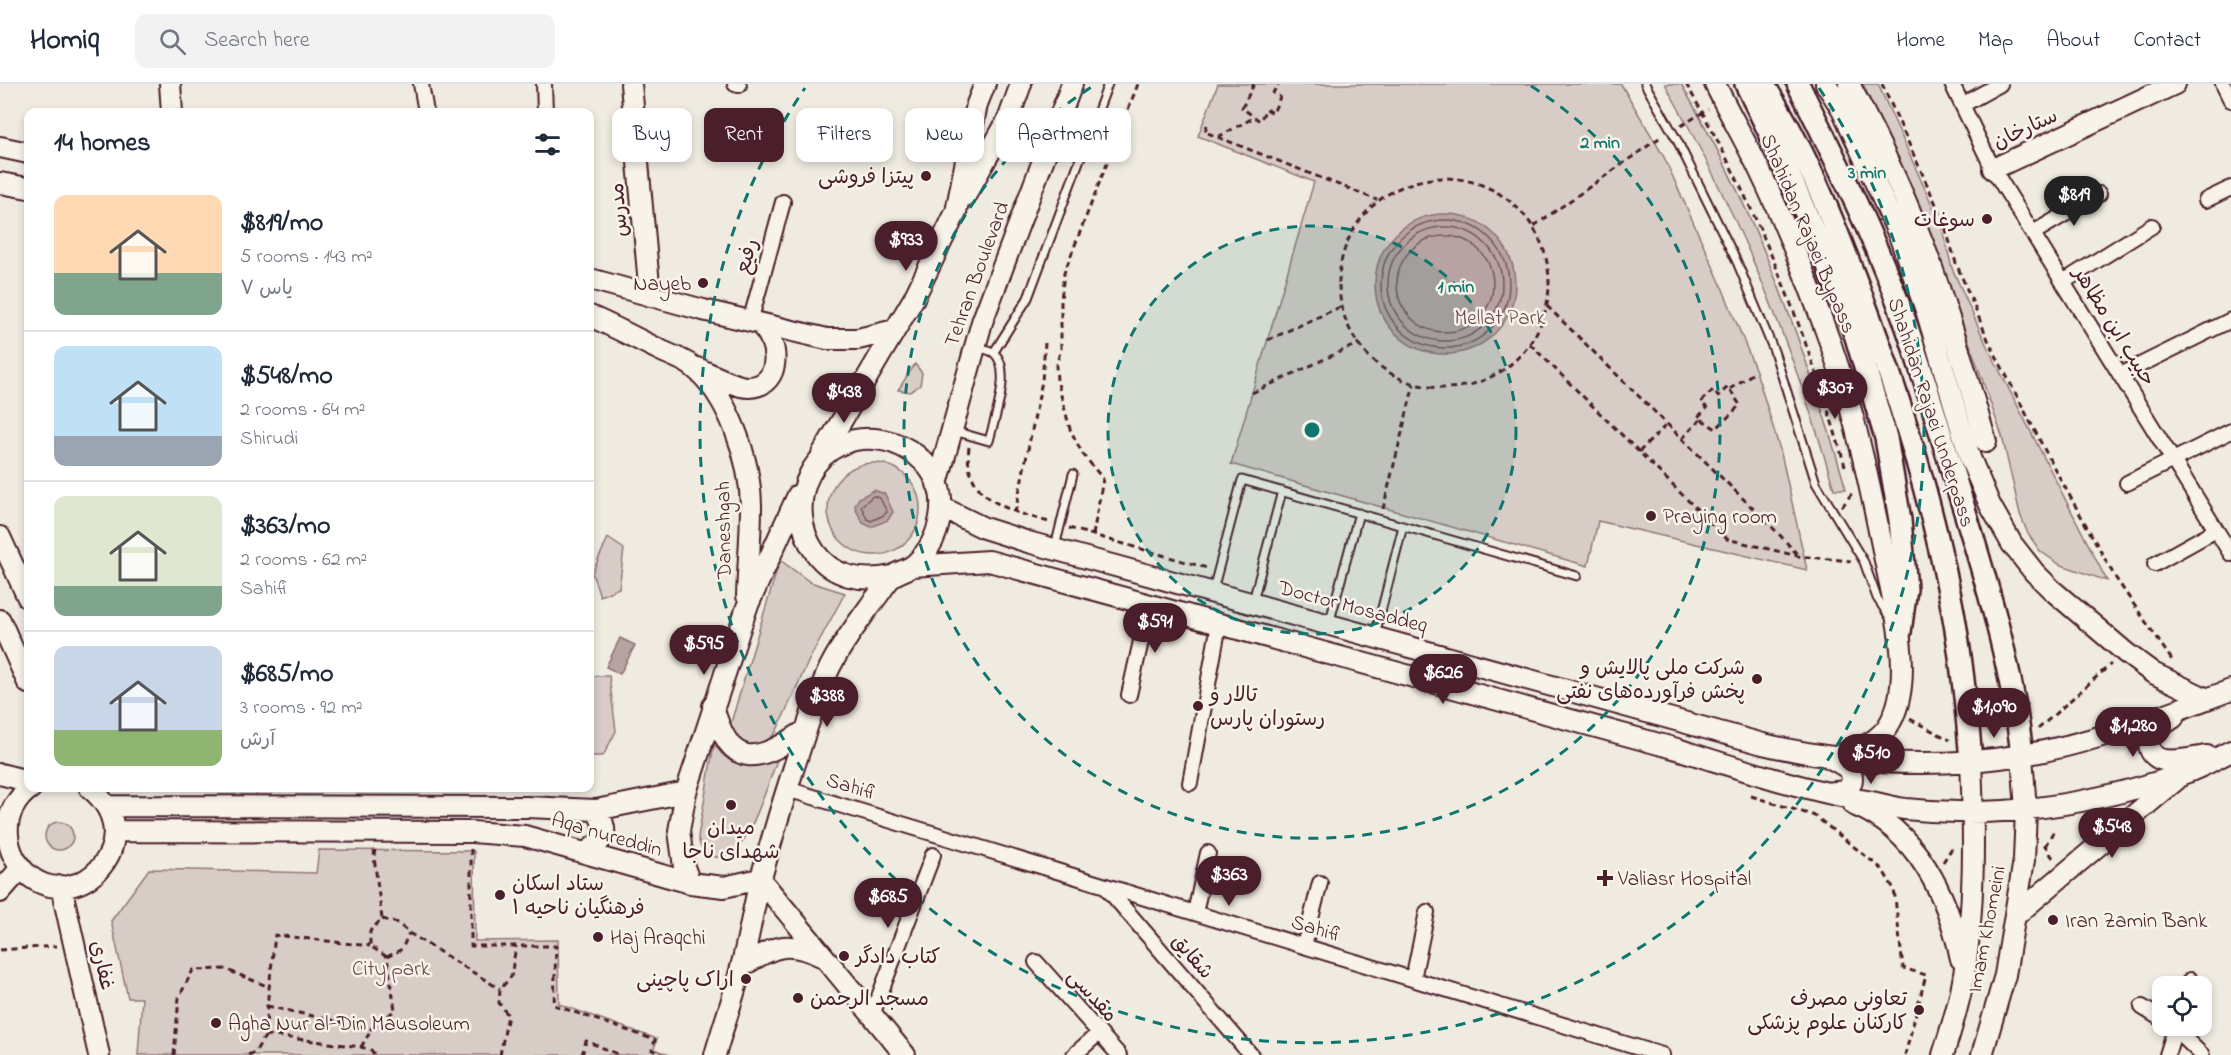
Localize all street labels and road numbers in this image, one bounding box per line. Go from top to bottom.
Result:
street label: ستارخان [1988,102,2063,158]
street label: Shahidan Rajaei Bypass [1750,129,1863,339]
street label: مدرس [603,181,637,238]
street label: Tehran Boulevard [938,198,1018,352]
street label: رفیع [729,235,767,278]
street label: حبیب ابن مظاهر [2063,260,2162,393]
street label: Shahidan Rajaei Underpass [1879,294,1981,531]
street label: Daneshgah [709,481,743,580]
street label: Doctor Mosaddeq [1274,573,1430,642]
street label: Sahifi [822,766,881,810]
street label: Aqa nureddin [547,806,665,866]
street label: Imam Khomeini [1961,863,2015,995]
street label: Sahifi [1287,908,1346,952]
street label: شقایق [1163,928,1220,987]
street label: غفاری [81,938,121,993]
street label: مقدسی [1059,963,1124,1030]

